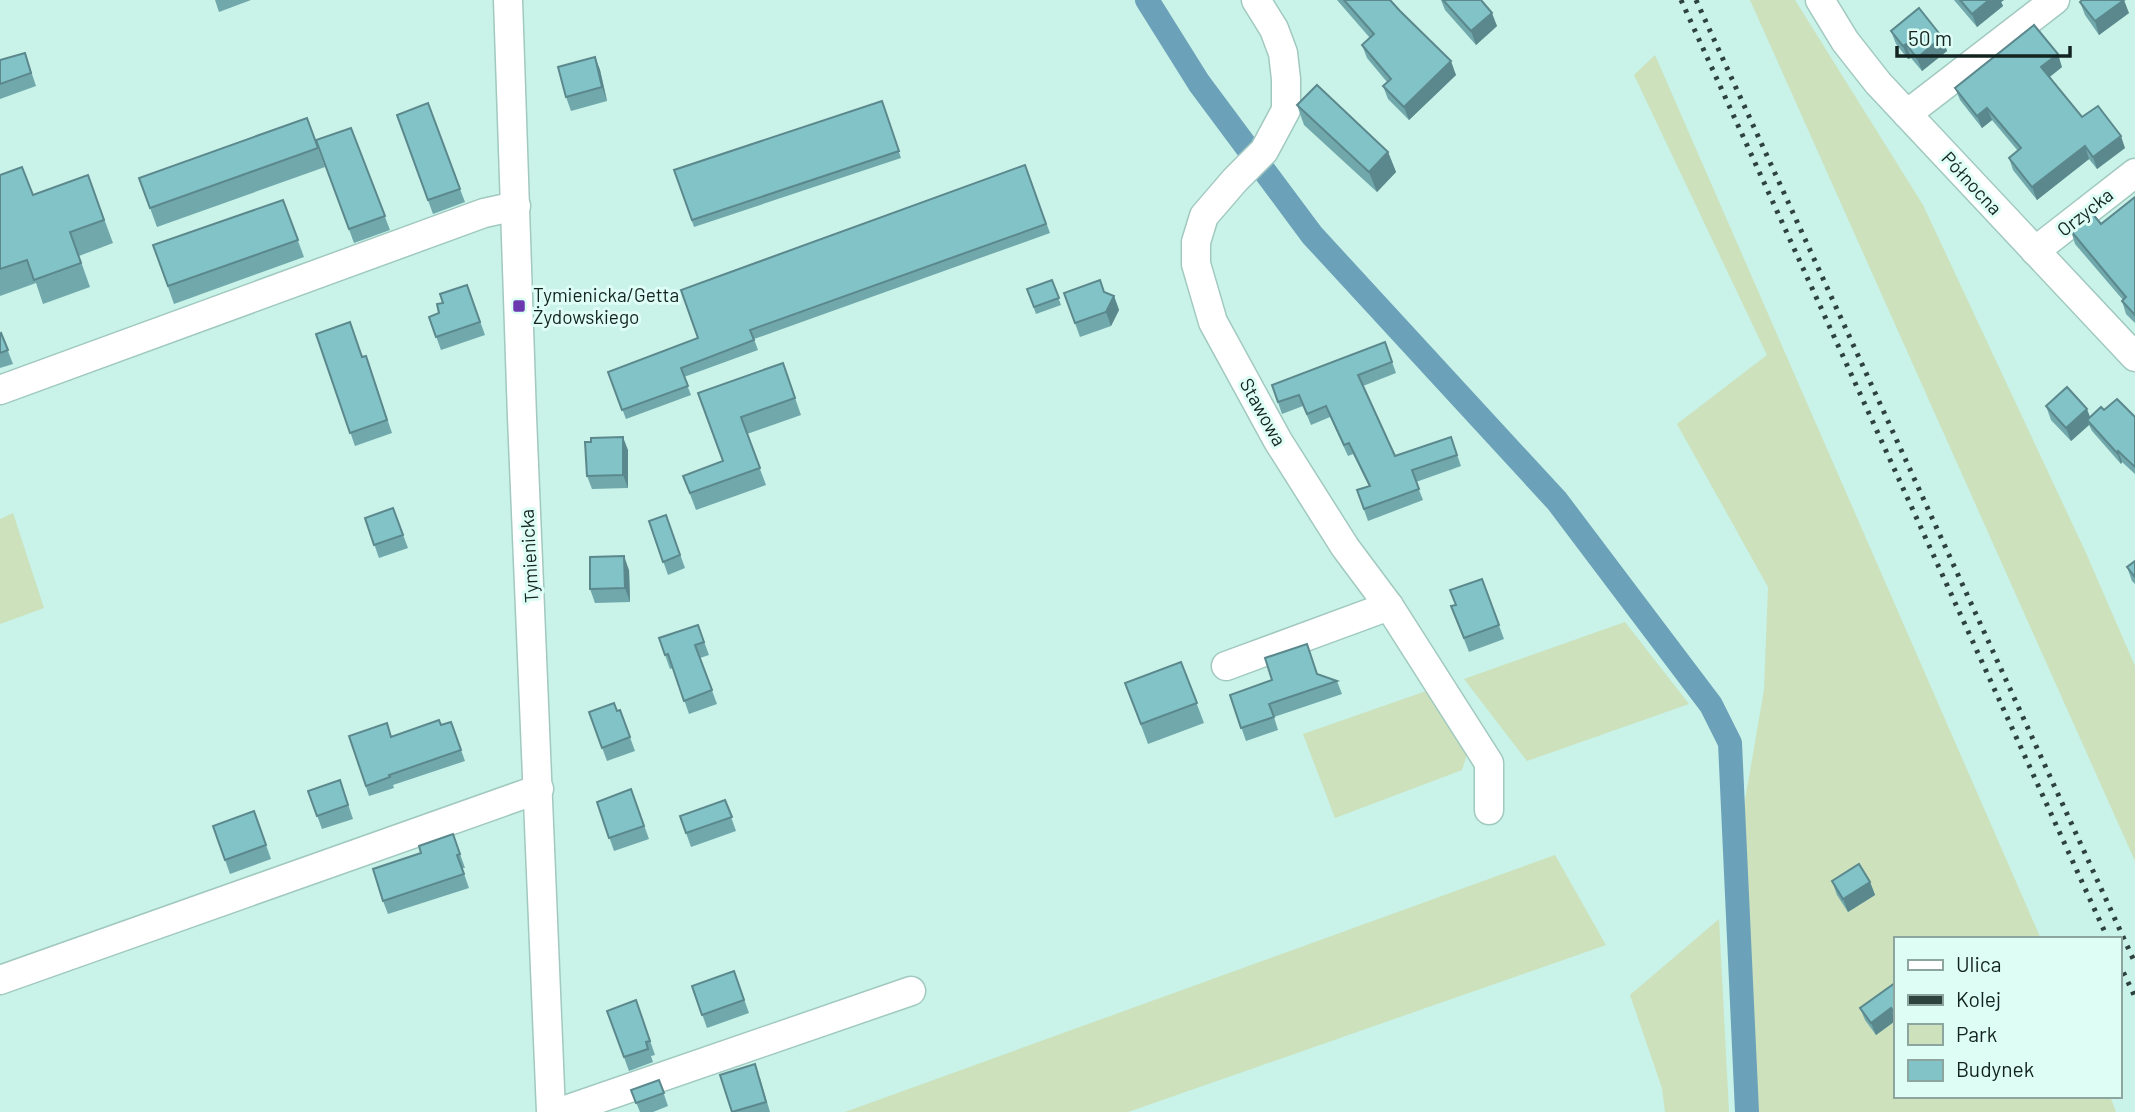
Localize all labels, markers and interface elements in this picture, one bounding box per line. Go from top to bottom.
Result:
scale bar [1897,14,2070,58]
text: 50 m [1908,25,1952,50]
street label: Północna [1937,146,2007,219]
street label: Orzycka [2052,183,2117,241]
place label: Tymienicka/Getta Żydowskiego [533,283,679,328]
marker: Tymienicka/Getta Żydowskiego [511,298,527,314]
street label: Stawowa [1235,374,1291,450]
street label: Tymienicka [515,509,542,603]
legend [1894,937,2121,1098]
text: Ulica [1956,951,2001,976]
text: Kolej [1956,986,2001,1011]
text: Park [1956,1021,1997,1046]
text: Budynek [1956,1056,2034,1081]

